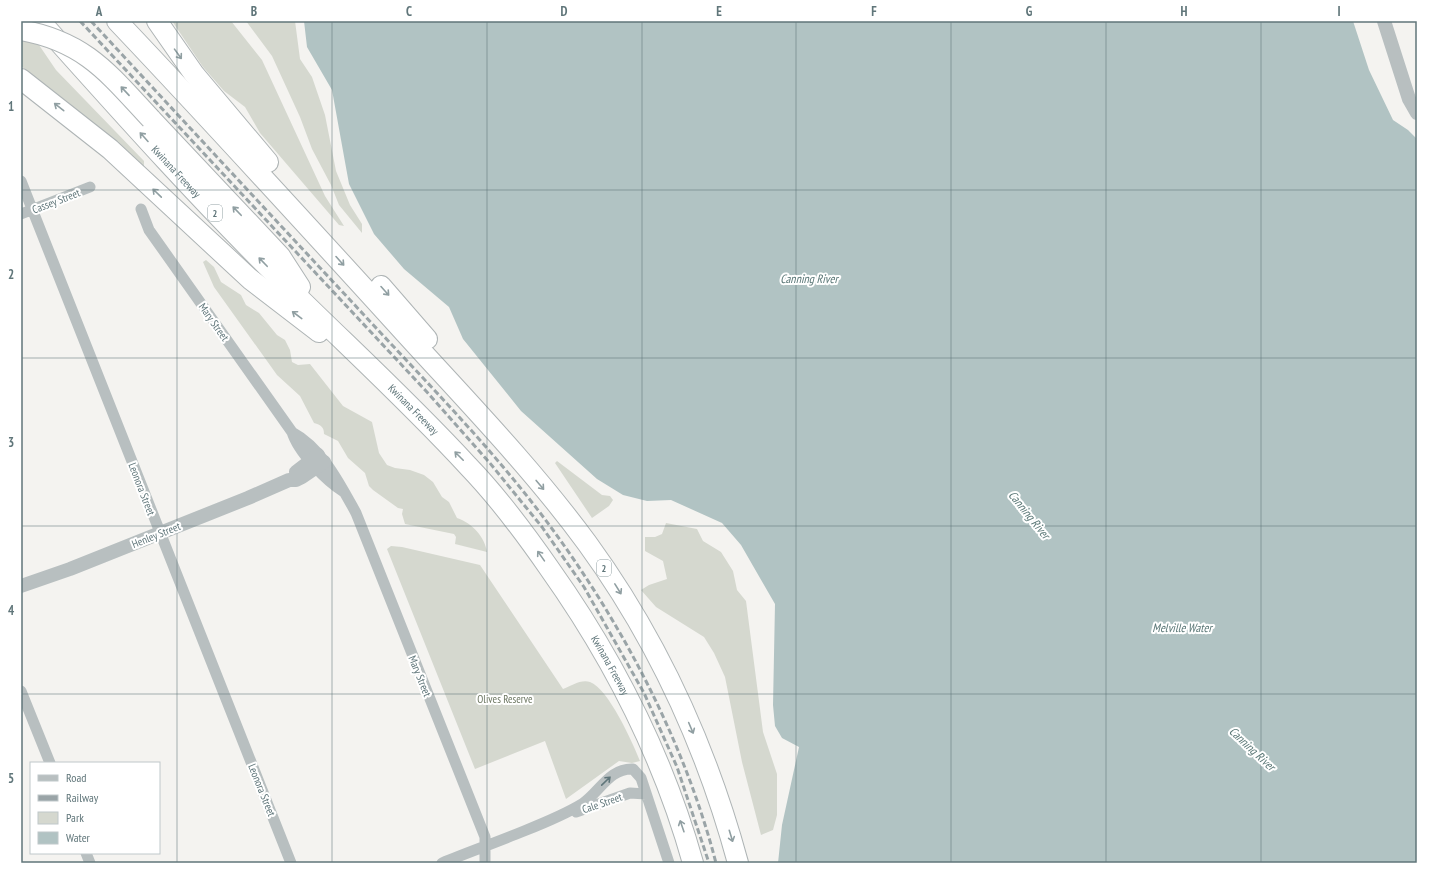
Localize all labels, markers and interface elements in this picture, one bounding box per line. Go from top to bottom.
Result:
text: A [95,3,103,20]
text: B [251,3,257,20]
text: C [406,3,412,20]
text: D [561,3,568,20]
text: E [716,3,722,20]
text: F [871,3,877,20]
text: G [1026,3,1033,20]
text: H [1181,3,1188,20]
text: I [1337,3,1341,20]
one-way arrow [174,48,182,59]
one-way arrow [120,86,129,96]
text: 1 [8,98,14,115]
one-way arrow [54,103,65,112]
one-way arrow [139,132,148,143]
street label: Kwinana Freeway [149,142,204,201]
street label: Cassey Street [30,186,82,216]
one-way arrow [152,188,162,198]
road number: 2 [208,205,222,221]
one-way arrow [232,206,241,216]
one-way arrow [335,255,344,266]
one-way arrow [258,257,268,267]
text: 2 [8,266,14,283]
water label: Canning River [780,271,839,286]
one-way arrow [381,285,390,296]
street label: Mary Street [196,300,232,344]
one-way arrow [292,311,303,320]
street label: Kwinana Freeway [385,381,442,438]
text: 3 [8,434,14,451]
one-way arrow [454,451,464,461]
street label: Leonora Street [126,461,158,517]
one-way arrow [536,480,545,490]
water label: Canning River [1005,488,1054,543]
street label: Henley Street [130,519,182,551]
one-way arrow [537,551,545,562]
road number: 2 [597,560,611,576]
one-way arrow [614,583,622,594]
text: 4 [8,602,15,619]
water label: Melville Water [1152,620,1213,635]
street label: Kwinana Freeway [588,633,633,698]
street label: Mary Street [405,653,435,699]
park label: Olives Reserve [477,692,533,706]
one-way arrow [688,722,695,734]
water label: Canning River [1226,724,1280,775]
legend [30,762,160,854]
street label: Leonora Street [245,762,279,818]
text: 5 [8,770,14,787]
text: Road [66,770,86,785]
one-way arrow [601,776,611,786]
text: Railway [66,790,99,805]
street label: Cale Street [580,790,624,816]
text: Park [66,810,84,825]
one-way arrow [678,819,685,832]
one-way arrow [728,829,735,842]
text: Water [66,830,91,845]

